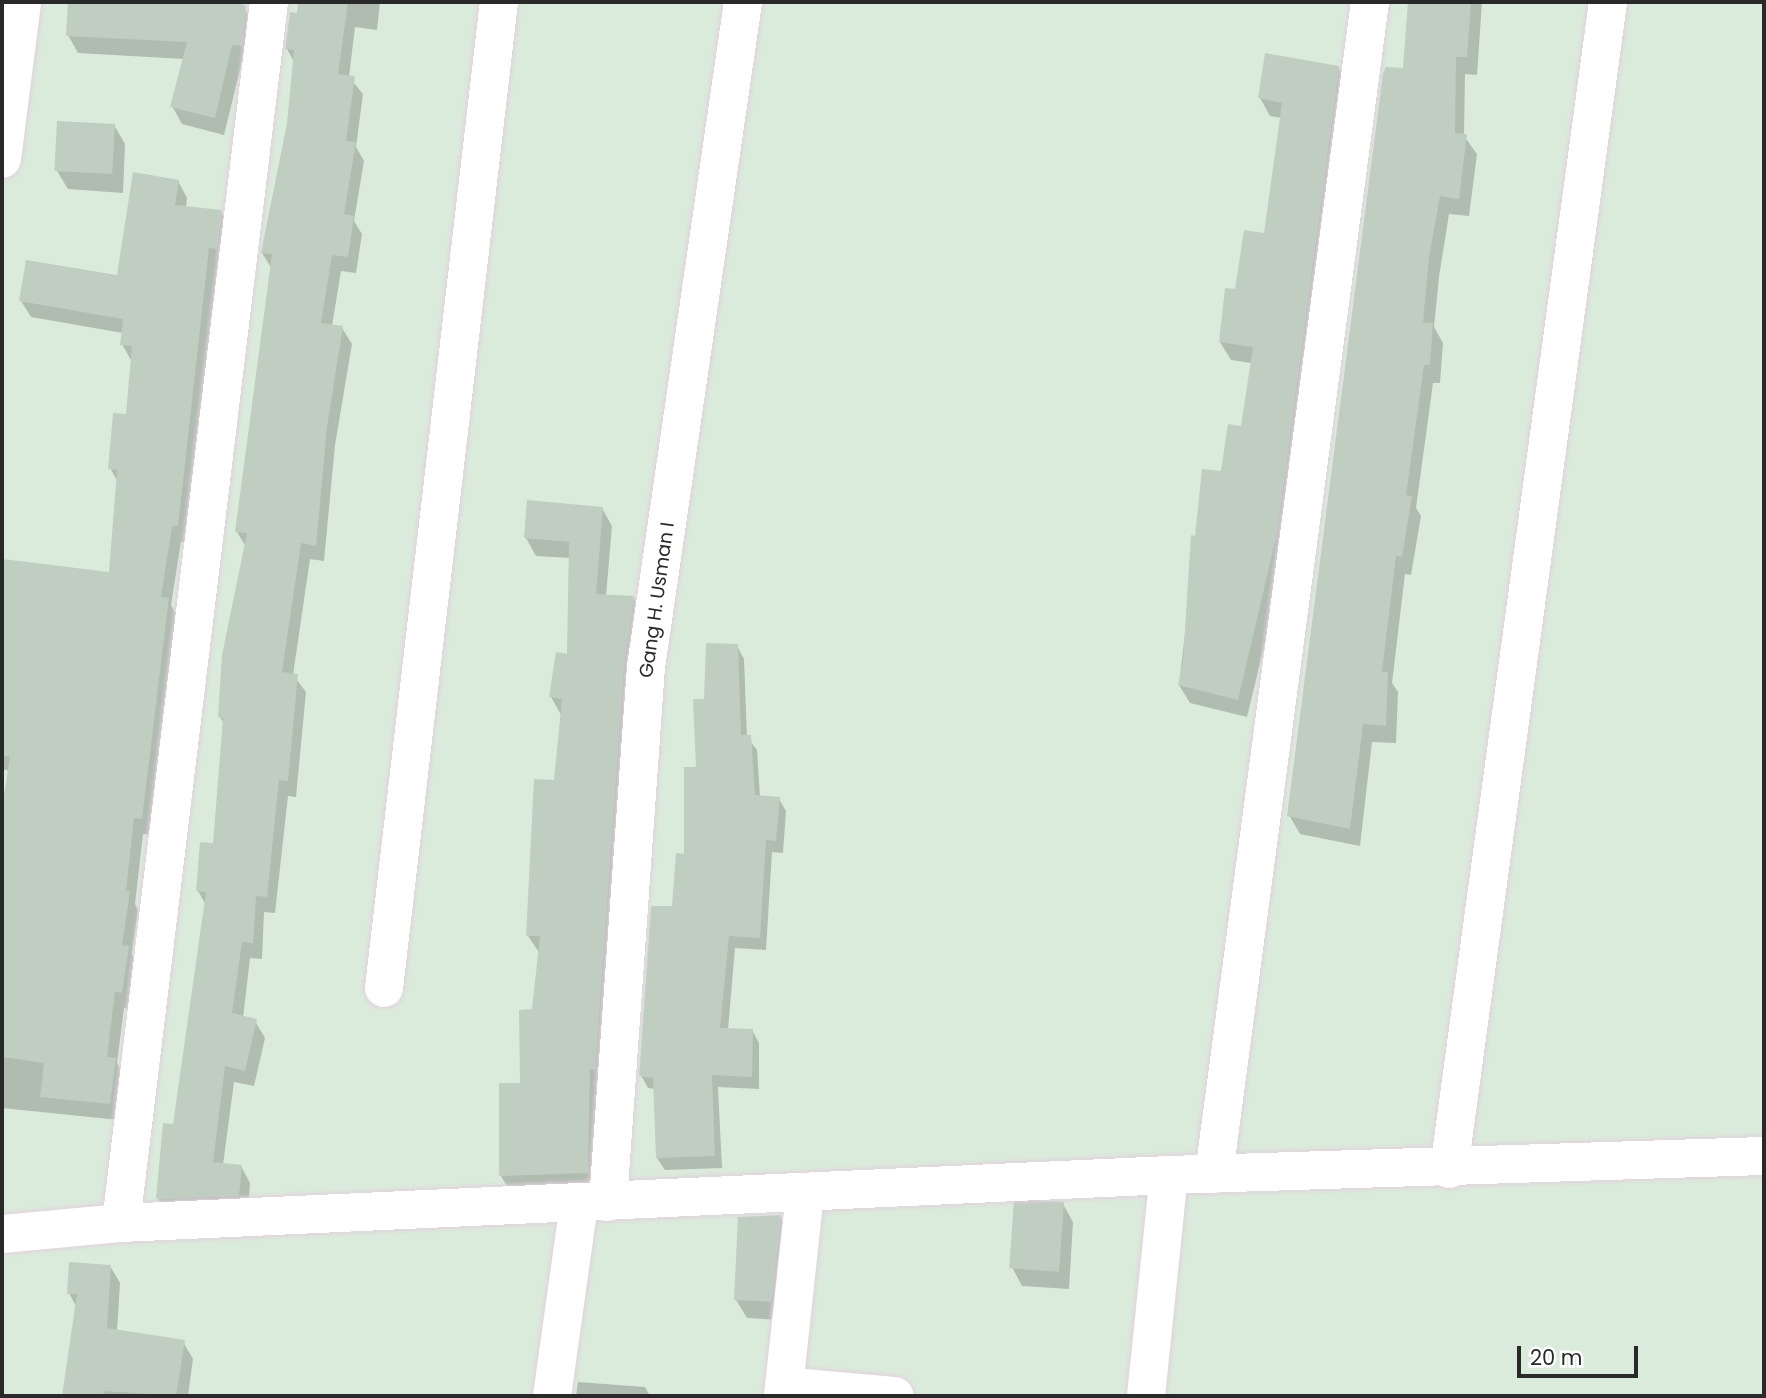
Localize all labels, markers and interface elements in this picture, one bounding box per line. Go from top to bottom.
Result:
street label: Gang H. Usman I [635,521,679,679]
scale bar [1521,1332,1642,1376]
text: 20 m [1530,1343,1583,1372]

